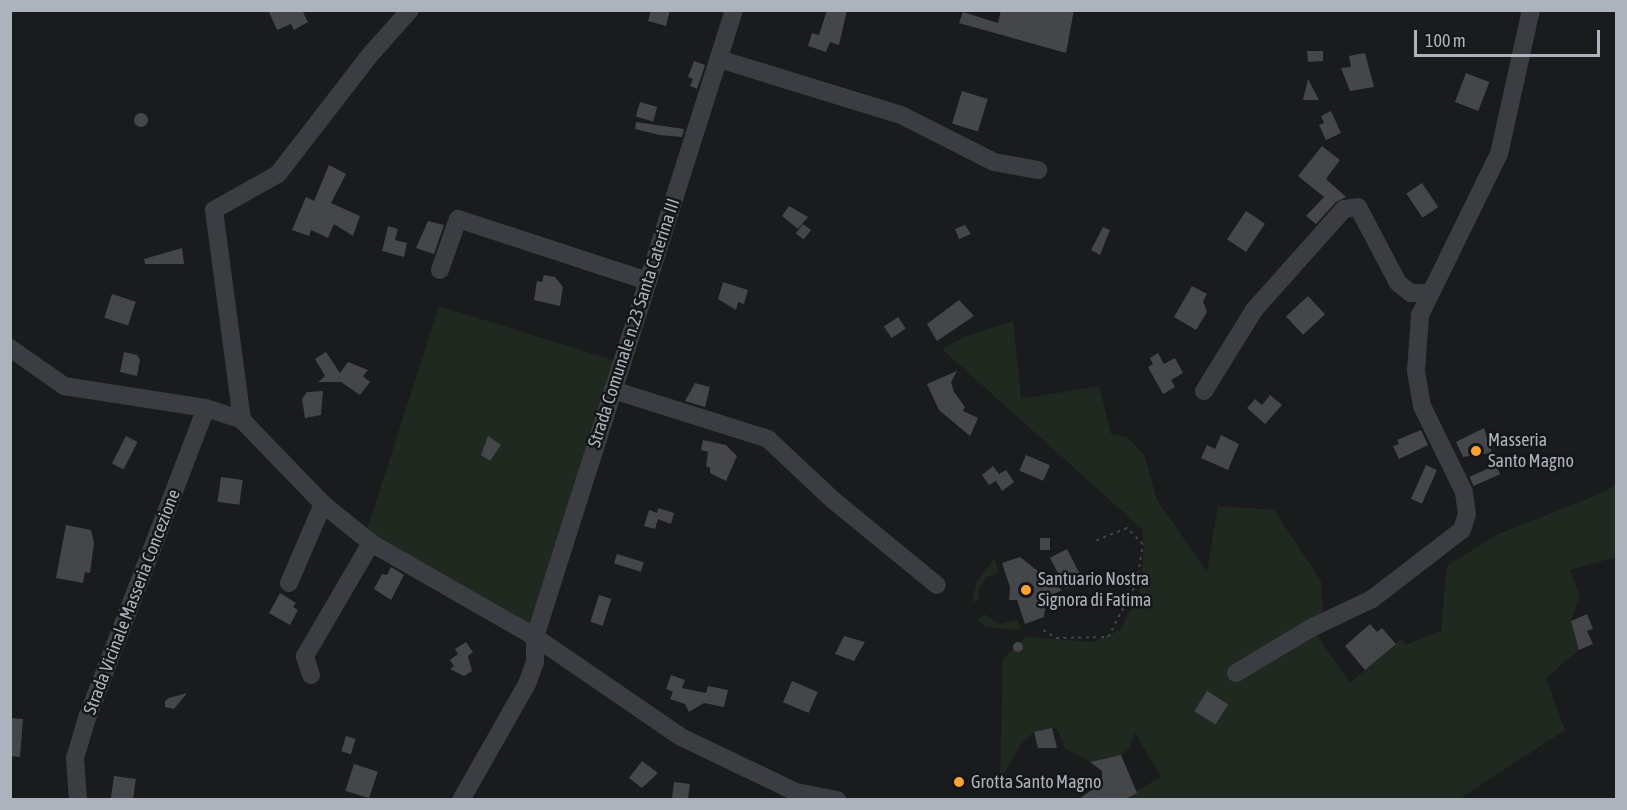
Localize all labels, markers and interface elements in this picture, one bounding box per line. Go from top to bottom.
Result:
scale bar [1417,18,1603,56]
text: 100 m [1425,30,1466,51]
street label: Strada Comunale n.23 Santa Caterina III [583,196,685,450]
place label: Masseria Santo Magno [1488,430,1574,472]
marker: Masseria Santo Magno [1469,444,1483,458]
street label: Strada Vicinale Masseria Concezione [79,486,185,718]
place label: Santuario Nostra Signora di Fatima [1038,569,1151,612]
marker: Santuario Nostra Signora di Fatima [1019,583,1033,597]
place label: Grotta Santo Magno [971,771,1101,793]
marker: Grotta Santo Magno [952,775,966,789]

